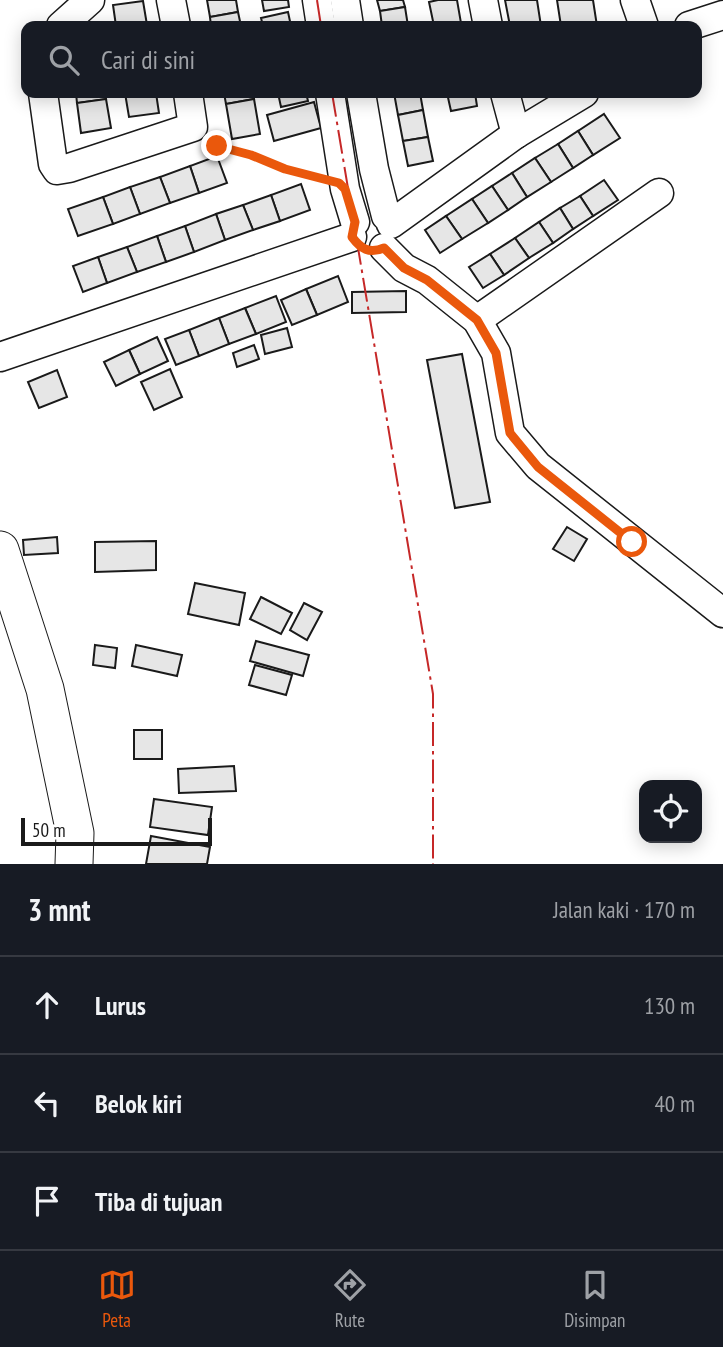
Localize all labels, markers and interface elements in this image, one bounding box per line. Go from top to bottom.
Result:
search box [21,21,702,98]
icon: search [45,41,83,79]
text: Cari di sini [101,43,195,76]
route end [201,130,232,161]
route start [616,526,647,557]
map controls [639,780,702,843]
button: locate [639,780,702,843]
scale bar [21,815,212,847]
text: 50 m [32,818,66,842]
text: 3 mnt [28,890,91,929]
text: Jalan kaki · 170 m [553,895,695,924]
icon: ahead [28,986,66,1024]
text: Lurus [95,989,146,1022]
text: 130 m [644,991,695,1020]
icon: left [28,1084,66,1122]
text: Belok kiri [95,1087,182,1120]
text: 40 m [654,1089,695,1118]
icon: arrive [28,1182,66,1220]
text: Tiba di tujuan [95,1185,223,1218]
tab: Peta [98,1266,136,1332]
tab: Rute [331,1266,369,1332]
tab: Disimpan [564,1266,625,1332]

